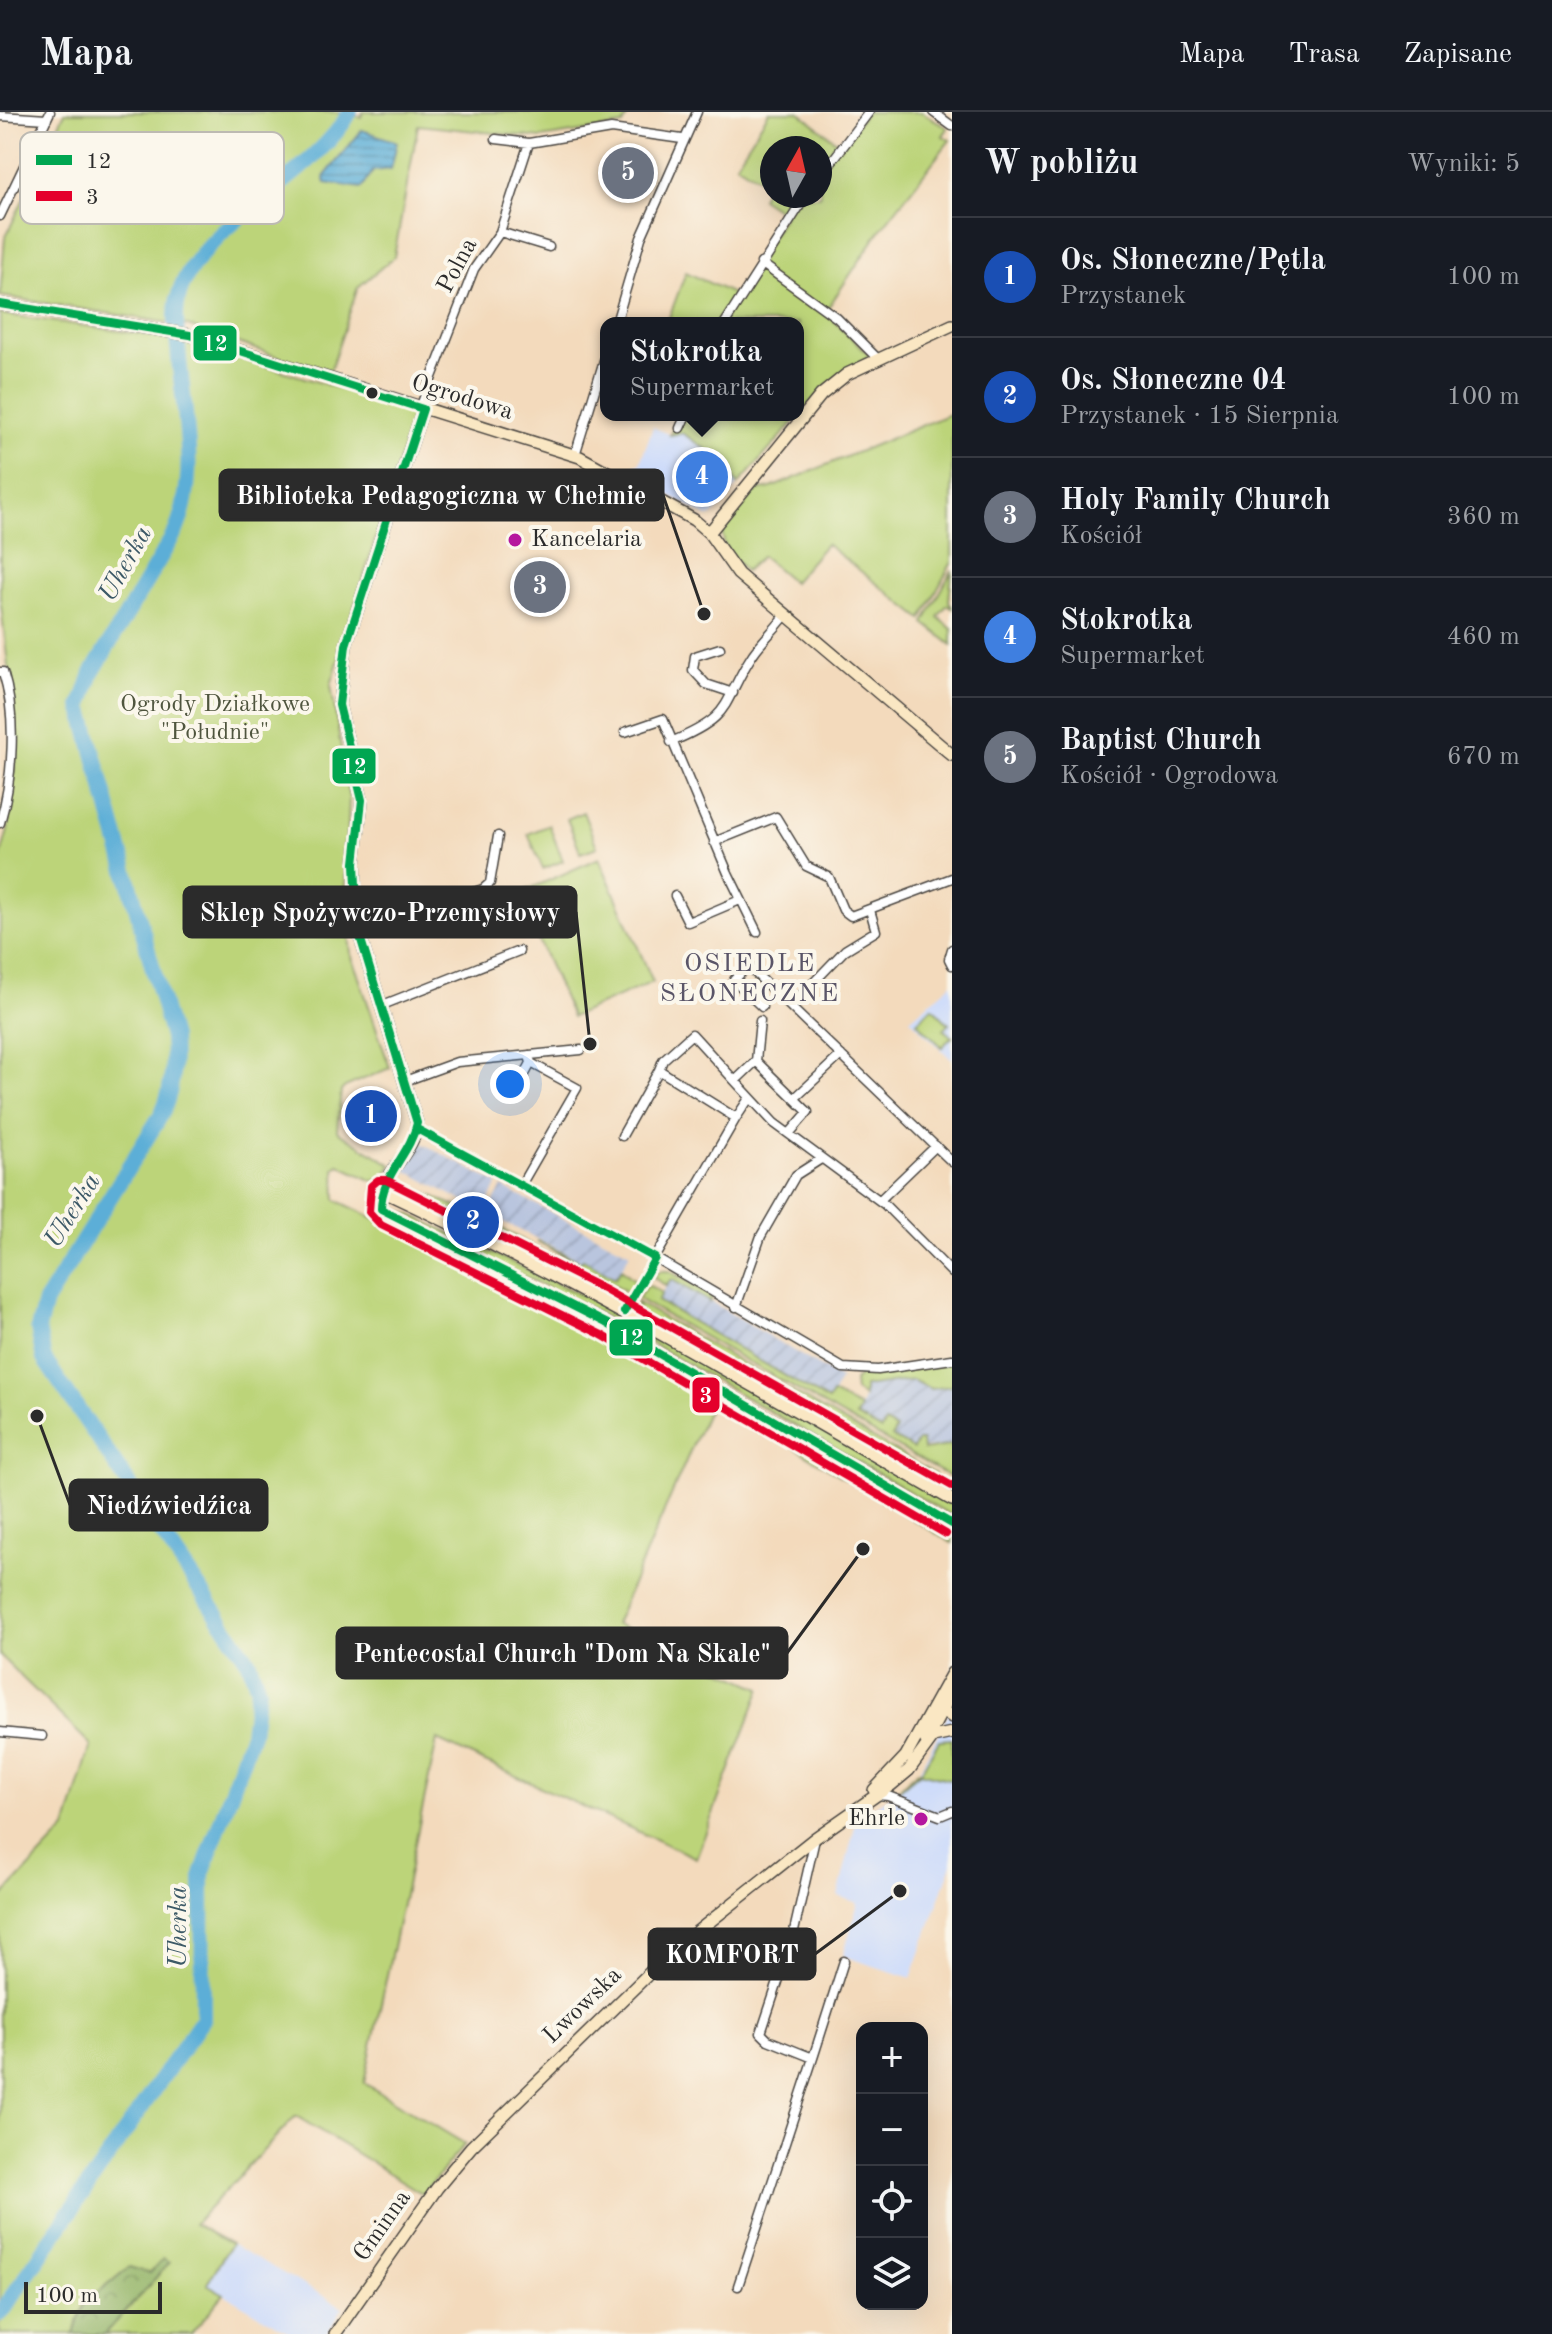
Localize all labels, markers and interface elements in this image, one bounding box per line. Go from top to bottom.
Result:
text: Mapa [40,36,133,74]
text: Mapa [1179,41,1245,69]
text: Trasa [1289,41,1360,69]
text: Zapisane [1404,41,1512,69]
legend [20,132,284,224]
north arrow [760,136,832,208]
pin: 5 [602,143,654,203]
text: W pobliżu [984,147,1139,181]
text: 12 [86,151,112,173]
text: Wyniki: 5 [1407,151,1520,177]
text: 3 [86,187,99,209]
street label: Polna [434,235,482,297]
text: Os. Słoneczne/Pętla [1060,246,1326,276]
text: 1 [1002,264,1018,290]
text: 100 m [1447,264,1520,290]
text: Przystanek [1060,283,1186,309]
popup [600,317,804,421]
line badge: 12 [192,324,238,362]
text: 12 [202,334,228,356]
text: Stokrotka [630,338,762,368]
text: Os. Słoneczne 04 [1060,366,1287,396]
street label: Ogrodowa [408,371,516,425]
text: Supermarket [630,375,774,401]
text: 2 [1002,384,1018,410]
text: 100 m [1447,384,1520,410]
unlabelled marker [364,385,380,401]
text: Przystanek · 15 Sierpnia [1060,403,1339,429]
pin: 4 [676,447,728,507]
callout: Biblioteka Pedagogiczna w Chełmie [220,470,663,520]
text: Biblioteka Pedagogiczna w Chełmie [236,484,646,510]
text: Holy Family Church [1060,486,1331,516]
text: 3 [1002,504,1018,530]
text: 360 m [1447,504,1520,530]
water label: Uherka [95,522,157,606]
text: Kościół [1060,523,1142,549]
place label: Kancelaria [531,528,642,552]
marker: Kancelaria [506,531,524,549]
pin: 3 [514,557,566,617]
text: Stokrotka [1060,606,1193,636]
text: 4 [1002,624,1018,650]
text: 460 m [1447,624,1520,650]
text: Supermarket [1060,643,1205,669]
park label: Ogrody Działkowe "Południe" [120,693,310,745]
text: Baptist Church [1060,726,1262,756]
text: 5 [1002,744,1018,770]
text: 670 m [1447,744,1520,770]
line badge: 12 [331,747,377,785]
text: 12 [341,757,367,779]
text: Kościół · Ogrodowa [1060,763,1278,789]
callout: Sklep Spożywczo-Przemysłowy [184,887,576,937]
text: Sklep Spożywczo-Przemysłowy [200,901,560,927]
district label: OSIEDLE SŁONECZNE [660,951,840,1007]
your location [490,1064,530,1104]
pin: 1 [345,1086,397,1146]
water label: Uherka [40,1169,106,1253]
pin: 2 [447,1192,499,1252]
line badge: 12 [608,1318,654,1357]
text: 12 [618,1328,644,1350]
line badge: 3 [691,1376,721,1414]
text: 3 [700,1386,712,1408]
callout: Niedźwiedźica [70,1480,267,1530]
text: Niedźwiedźica [87,1494,251,1520]
callout: Pentecostal Church "Dom Na Skale" [337,1628,787,1678]
text: Pentecostal Church "Dom Na Skale" [353,1642,771,1668]
place label: Ehrle [848,1807,905,1831]
marker: Ehrle [912,1810,930,1828]
water label: Uherka [166,1886,192,1968]
callout: KOMFORT [649,1929,815,1979]
text: KOMFORT [665,1943,799,1969]
street label: Lwowska [539,1963,627,2049]
map controls [856,2022,928,2310]
button: + [856,2022,928,2094]
button: − [856,2094,928,2166]
button: locate [856,2166,928,2238]
street label: Gminna [350,2186,416,2266]
button: layers [856,2238,928,2310]
scale bar [24,2278,162,2314]
text: 100 m [36,2285,98,2307]

